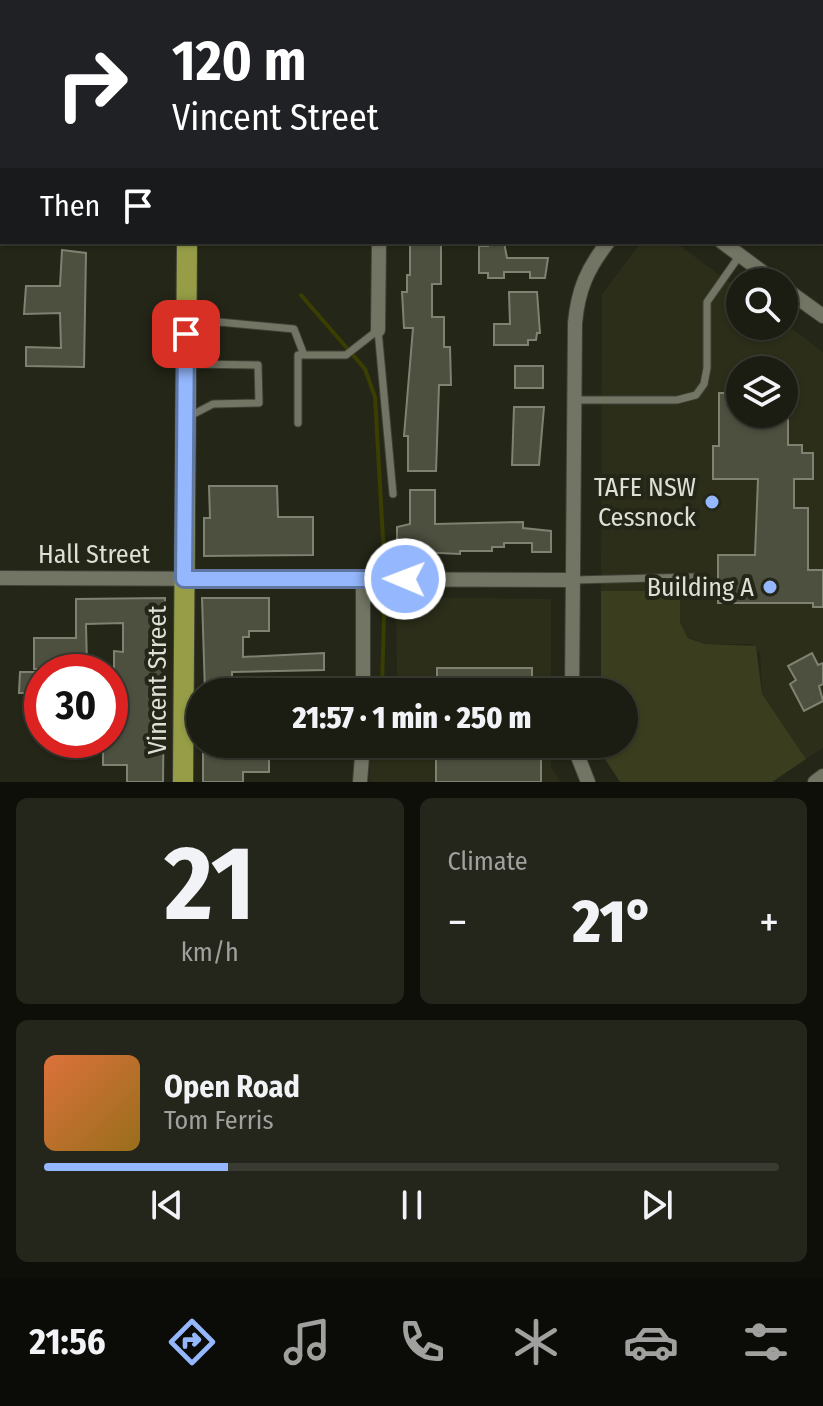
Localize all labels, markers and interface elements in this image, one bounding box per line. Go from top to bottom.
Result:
text: 120 m [172,28,307,95]
icon: right [40,32,144,136]
text: Vincent Street [172,96,379,140]
icon: arrive [116,184,160,228]
text: Then [40,188,100,224]
map controls [726,268,798,428]
button: search [726,268,798,340]
pin [152,300,220,368]
icon: arrive [164,312,208,356]
button: layers [726,356,798,428]
place label: TAFE NSW Cessnock [594,472,697,533]
marker: TAFE NSW Cessnock [703,493,721,511]
position arrow [363,537,447,621]
street label: Hall Street [38,539,150,570]
place label: Building A [647,572,754,603]
marker: Building A [761,578,779,596]
street label: Vincent Street [142,605,173,755]
speed limit sign: 30 [24,654,128,758]
text: 21:57 · 1 min · 250 m [293,700,531,736]
text: 21 [165,822,255,947]
text: Climate [448,846,528,877]
text: 21° [573,886,654,958]
text: − [448,896,467,949]
text: + [759,896,779,949]
text: km/h [181,937,239,968]
text: Open Road [164,1069,300,1105]
text: Tom Ferris [164,1105,274,1136]
icon: previous [145,1183,189,1227]
icon: pause [390,1183,434,1227]
icon: next [635,1183,679,1227]
icon: directions [164,1314,220,1370]
icon: music [279,1314,335,1370]
icon: phone [394,1314,450,1370]
icon: climate [508,1314,564,1370]
icon: car [623,1314,679,1370]
icon: filters [738,1314,794,1370]
text: 21:56 [29,1320,106,1364]

